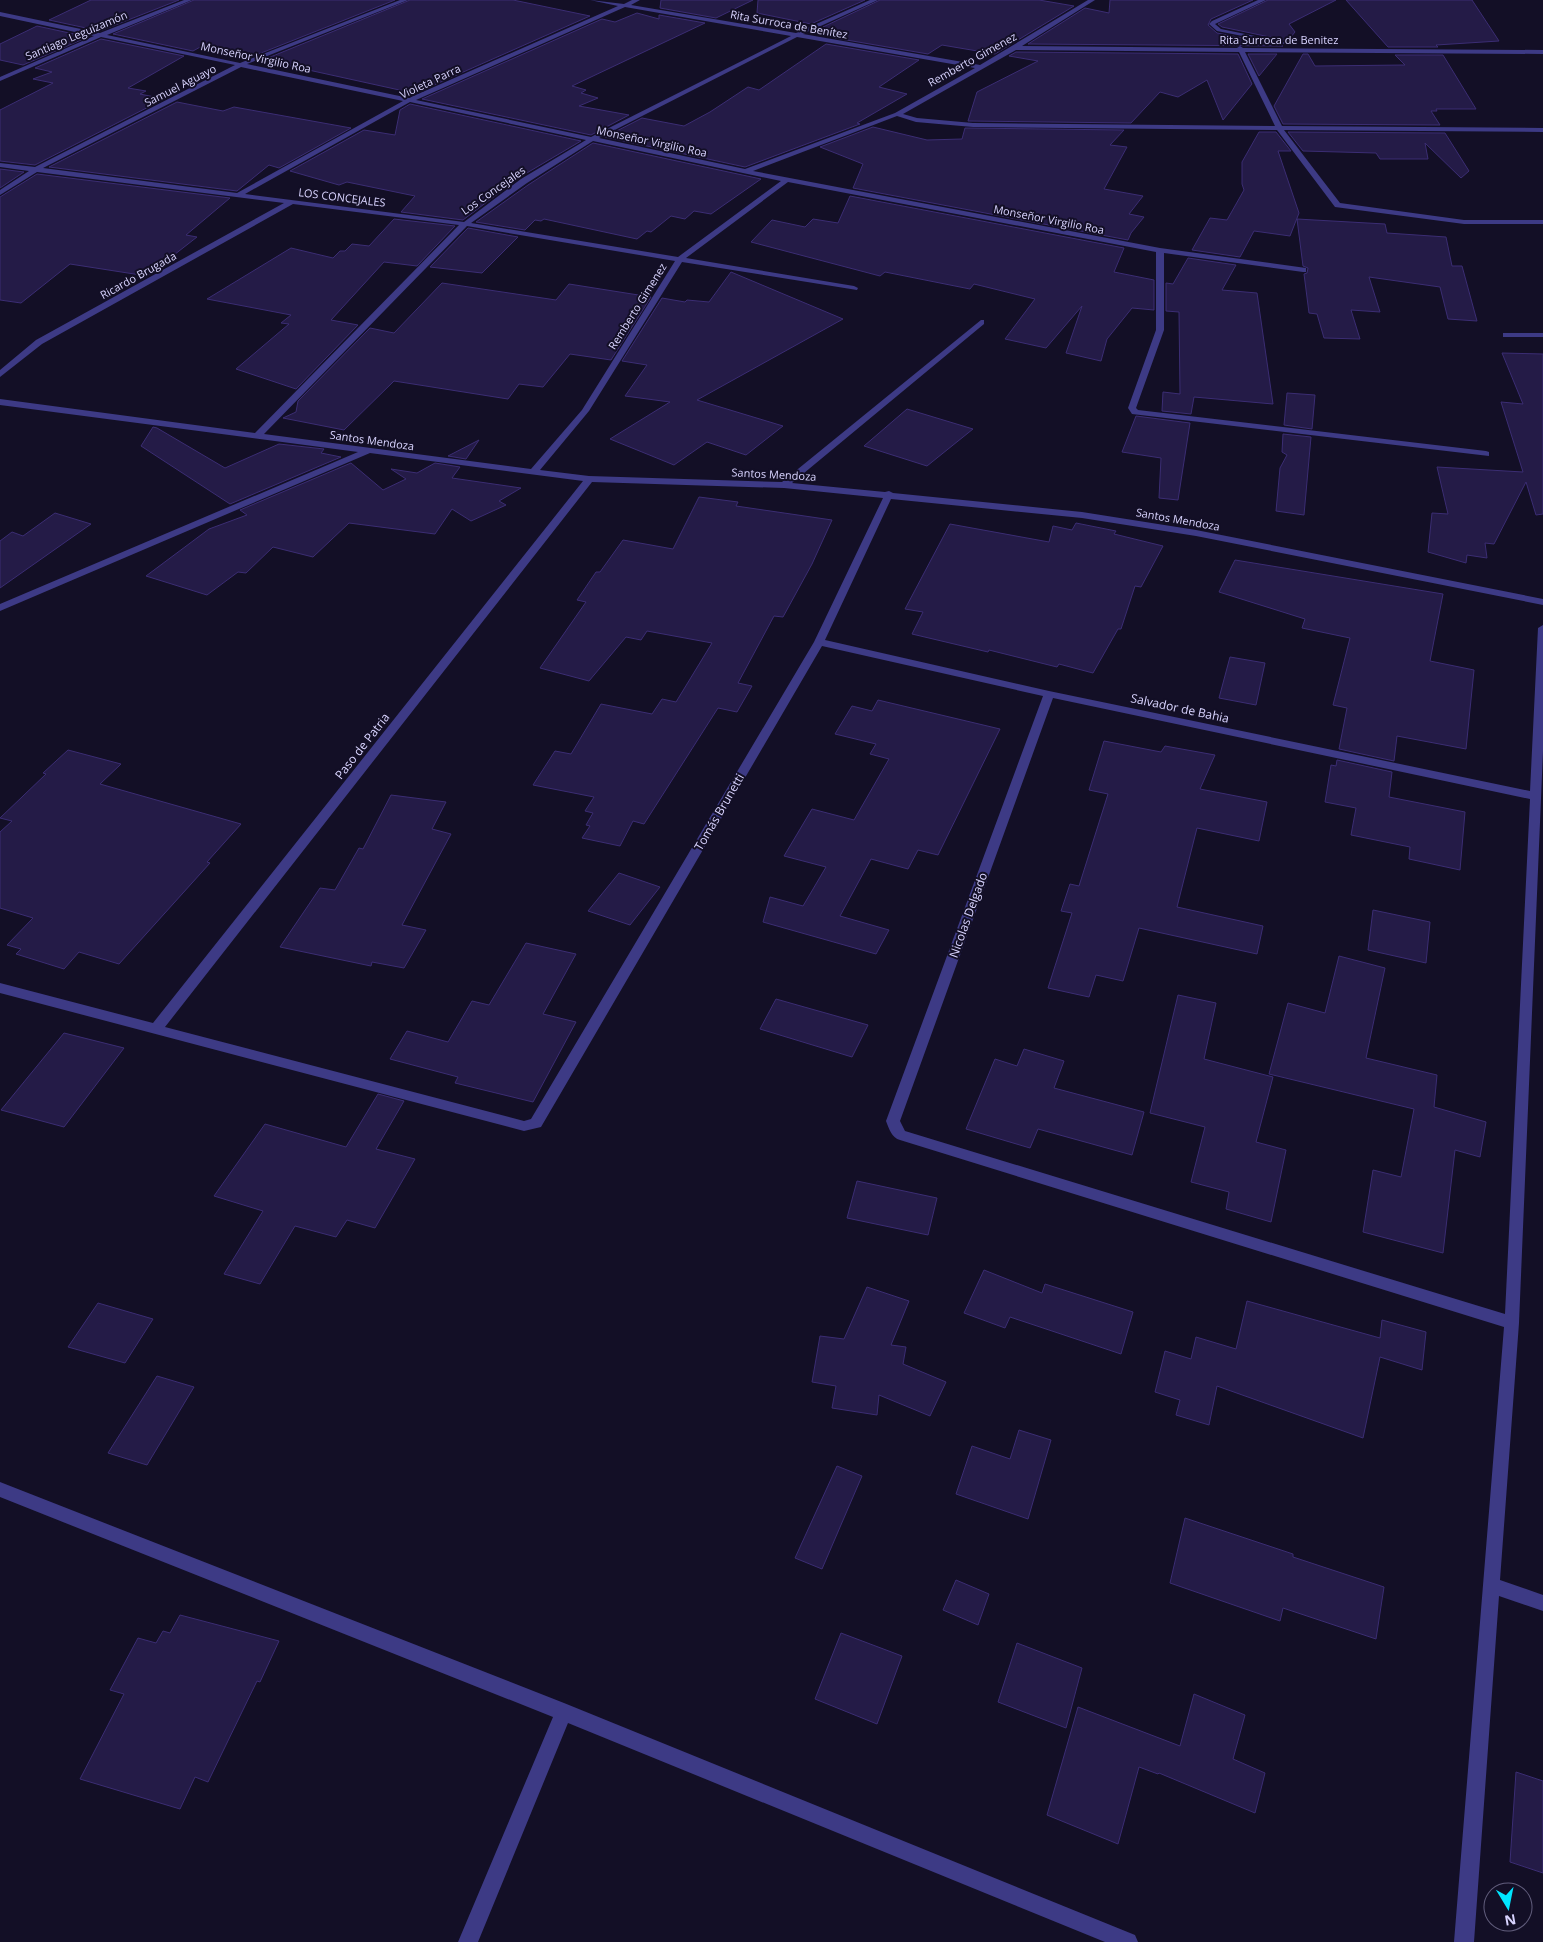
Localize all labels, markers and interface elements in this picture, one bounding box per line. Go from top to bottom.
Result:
street label: Rita Surroca de Benítez [729,6,849,42]
street label: Santiago Leguizamón [23,7,129,63]
street label: Remberto Gimenez [925,28,1019,90]
street label: Rita Surroca de Benitez [1220,32,1338,47]
street label: Monseñor Virgilio Roa [199,38,313,76]
street label: Samuel Aguayo [141,60,219,110]
street label: Violeta Parra [397,60,463,102]
street label: Monseñor Virgilio Roa [595,122,709,160]
street label: Los Concejales [458,162,528,218]
street label: LOS CONCEJALES [298,184,386,210]
street label: Monseñor Virgilio Roa [992,201,1106,237]
street label: Ricardo Brugada [97,248,179,302]
street label: Remberto Gimenez [604,260,670,352]
street label: Santos Mendoza [329,427,415,453]
street label: Santos Mendoza [731,464,817,484]
street label: Santos Mendoza [1135,504,1221,534]
street label: Salvador de Bahia [1129,689,1231,727]
street label: Paso de Patria [331,709,393,783]
street label: Tomás Brunetti [690,770,748,854]
street label: Nicolas Delgado [945,870,991,960]
north arrow [1483,1882,1533,1932]
text: N [1503,1910,1518,1931]

